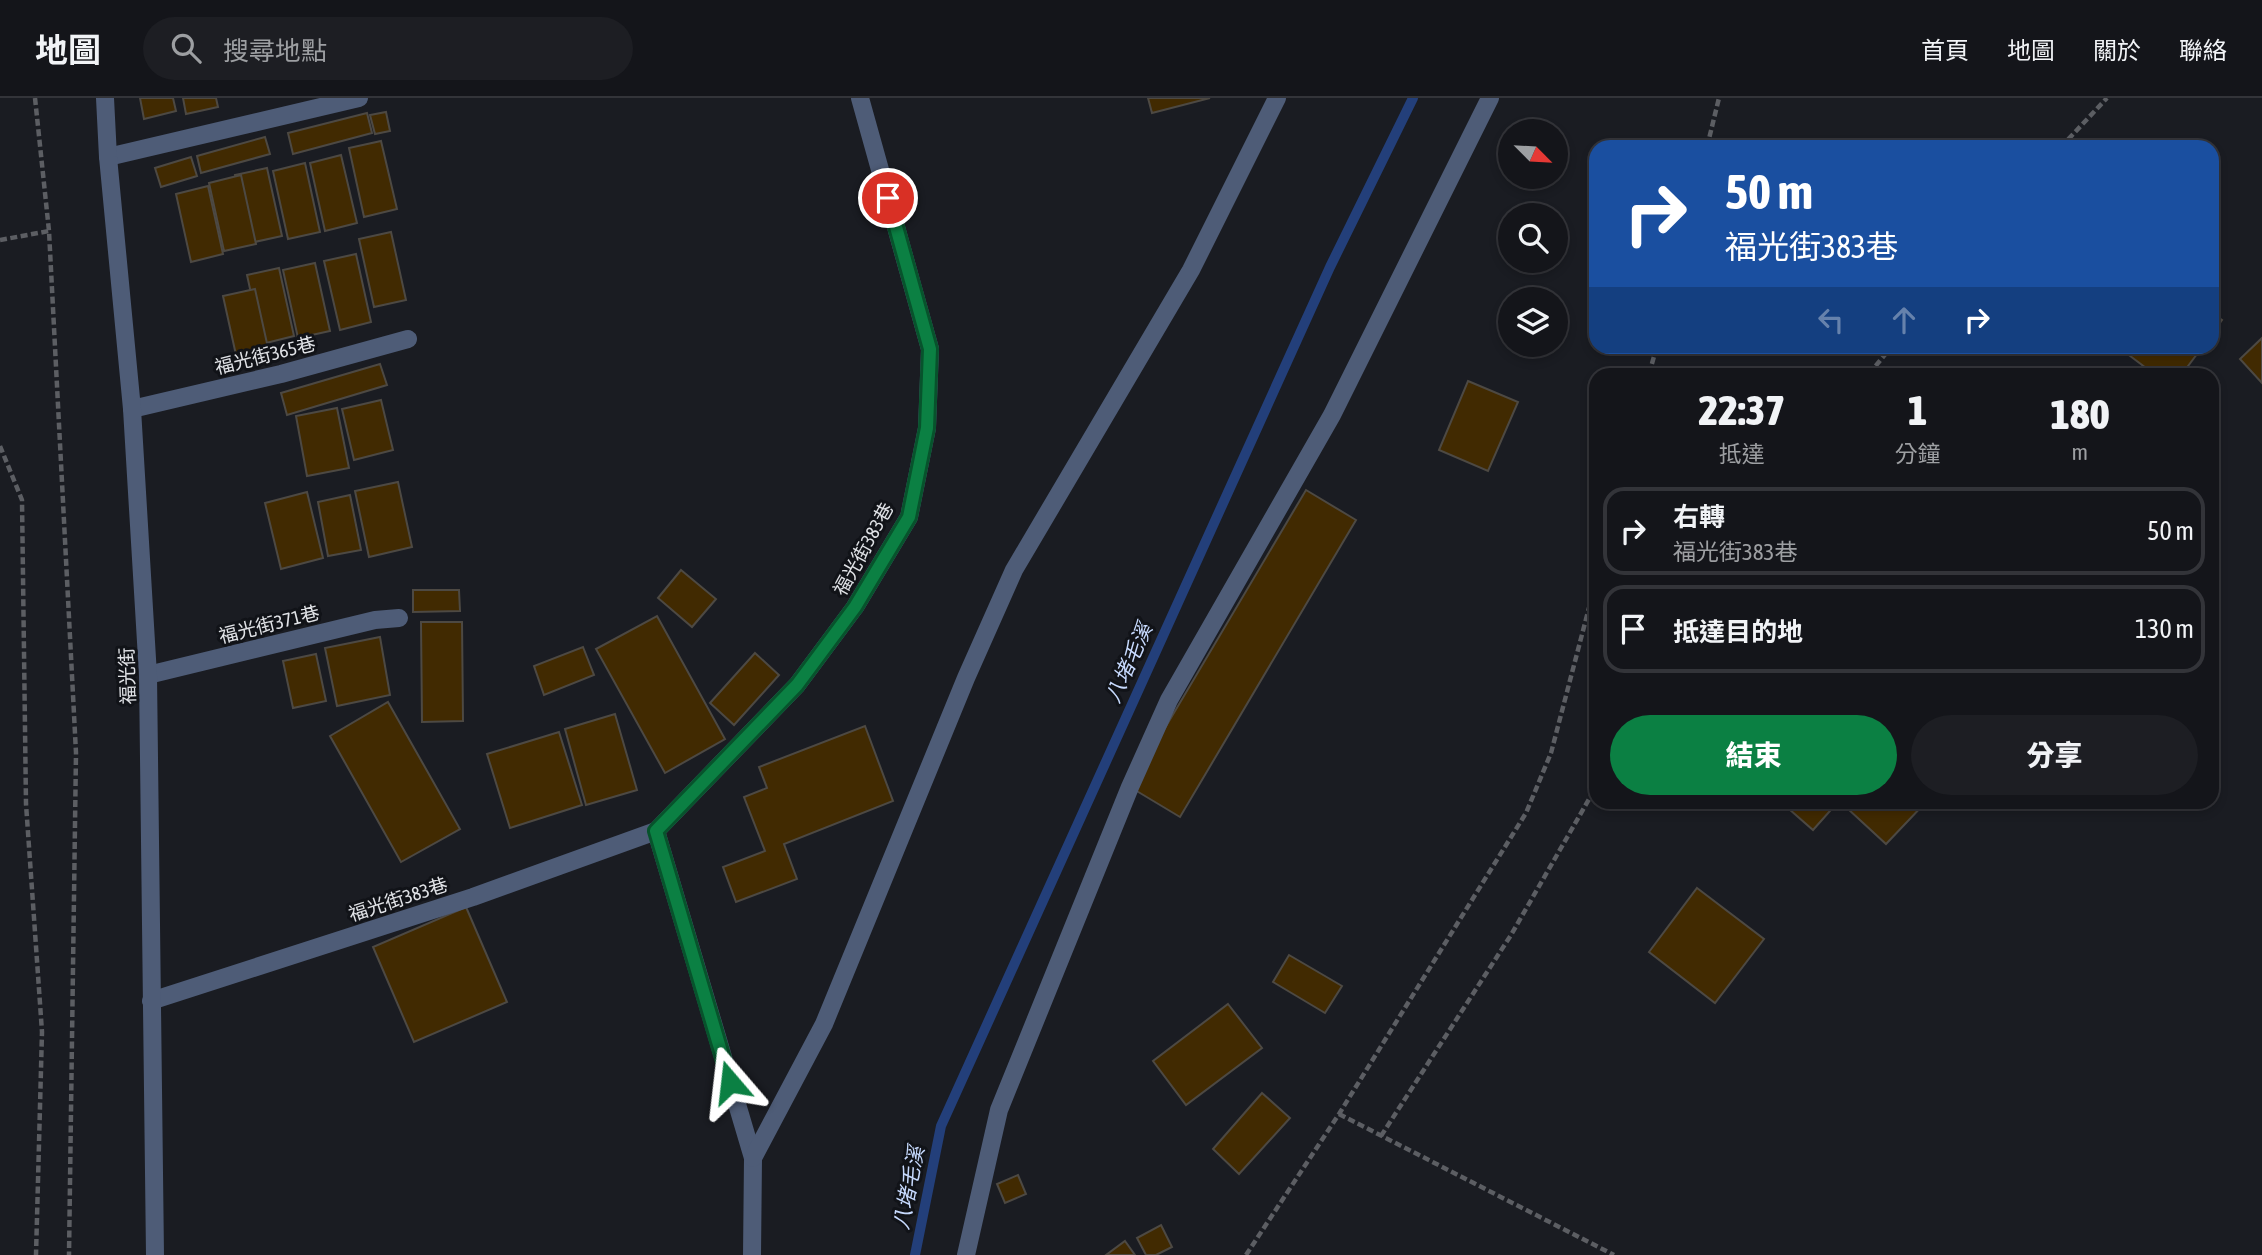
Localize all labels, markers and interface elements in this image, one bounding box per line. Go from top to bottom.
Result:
search box [143,17,633,80]
icon: search [167,29,205,67]
text: 地圖 [35,31,101,69]
text: 搜尋地點 [223,36,327,66]
text: 首頁 [1921,37,1969,64]
text: 地圖 [2007,37,2055,64]
text: 關於 [2093,37,2141,64]
text: 聯絡 [2179,37,2227,64]
north arrow [1498,119,1568,189]
map controls [1498,119,1568,357]
text: 50 m [1725,163,1813,219]
pin [858,168,918,228]
icon: right [1610,168,1701,259]
icon: arrive [869,179,907,217]
button: search [1498,203,1568,273]
text: 福光街383巷 [1725,228,1898,265]
button: layers [1498,287,1568,357]
icon: left [1812,301,1850,339]
icon: ahead [1885,301,1923,339]
icon: right [1958,301,1996,339]
street label: 福光街365巷 [212,332,318,378]
text: 22:37 [1699,386,1785,434]
text: 1 [1908,386,1927,434]
text: 180 [2050,390,2109,438]
text: m [2072,439,2088,465]
text: 抵達 [1719,441,1765,467]
text: 分鐘 [1895,441,1941,467]
street label: 福光街383巷 [828,499,898,599]
text: 右轉 [1673,502,1725,532]
icon: right [1614,512,1652,550]
text: 50 m [2147,516,2194,546]
text: 福光街383巷 [1673,539,1797,565]
street label: 福光街371巷 [216,601,322,647]
icon: arrive [1614,610,1652,648]
text: 130 m [2135,614,2194,644]
water label: 八堵毛溪 [1100,617,1157,706]
text: 抵達目的地 [1673,617,1803,647]
street label: 福光街 [115,647,139,705]
button: 結束 [1610,715,1897,795]
button: 分享 [1911,715,2198,795]
street label: 福光街383巷 [346,873,450,925]
position arrow [693,1045,767,1119]
water label: 八堵毛溪 [888,1141,928,1231]

